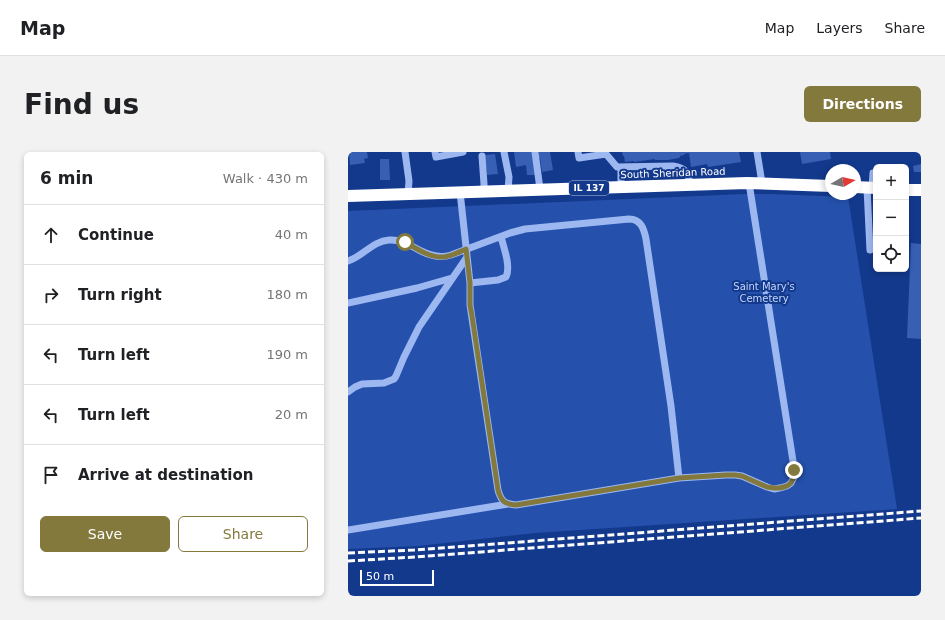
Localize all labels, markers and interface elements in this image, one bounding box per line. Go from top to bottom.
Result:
text: Map [20,17,65,39]
text: Map [765,20,794,36]
text: Layers [816,20,863,36]
text: Share [885,20,925,36]
button: Directions [804,86,921,122]
text: Find us [24,88,139,121]
north arrow [825,164,861,200]
map controls [873,164,909,272]
button: + [873,164,909,200]
street label: South Sheridan Road [620,166,726,180]
text: 6 min [40,168,93,188]
text: Walk · 430 m [223,171,308,186]
road number: IL 137 [569,181,609,195]
button: − [873,200,909,236]
icon: ahead [40,224,62,246]
text: Continue [78,226,154,244]
text: 40 m [275,227,308,242]
route start [396,233,414,251]
button: locate [873,236,909,272]
park label: Saint Mary's Cemetery [733,281,795,304]
icon: right [40,284,62,306]
text: Turn right [78,286,162,304]
text: 180 m [266,287,308,302]
icon: left [40,344,62,366]
text: Turn left [78,346,150,364]
text: 190 m [266,347,308,362]
icon: left [40,404,62,426]
text: Turn left [78,406,150,424]
text: 20 m [275,407,308,422]
route end [785,461,803,479]
icon: arrive [40,464,62,486]
text: Arrive at destination [78,466,253,484]
button: Save [40,516,170,552]
button: Share [178,516,308,552]
scale bar [360,568,434,587]
text: 50 m [366,570,394,583]

